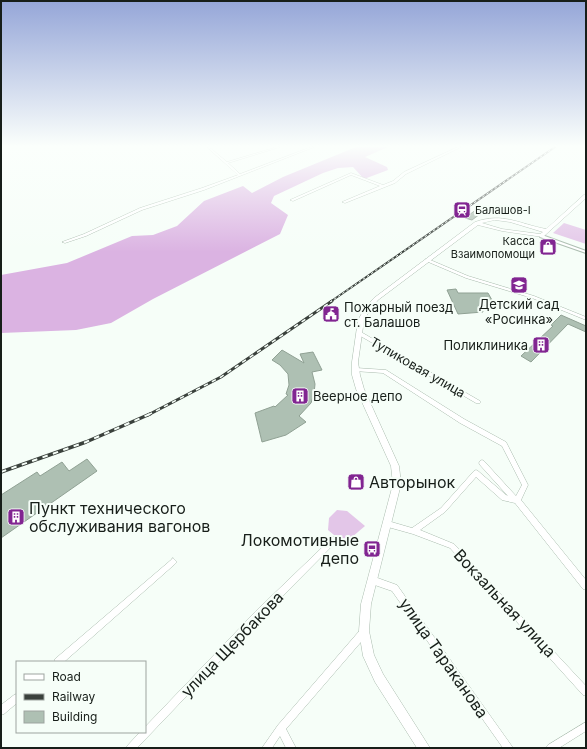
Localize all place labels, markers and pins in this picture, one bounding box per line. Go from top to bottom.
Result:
station icon: Балашов-I [452,200,472,220]
place label: Балашов-I [475,203,531,217]
place label: Касса Взаимопомощи [451,234,535,261]
shop icon: Касса Взаимопомощи [538,237,558,257]
school or university icon: Детский сад «Росинка» [509,275,529,295]
place label: Детский сад «Росинка» [479,296,559,327]
place label: Пожарный поезд ст. Балашов [344,299,453,330]
public building icon: Пожарный поезд ст. Балашов [321,304,341,324]
building icon: Поликлиника [531,335,551,355]
place label: Поликлиника [443,337,528,353]
building icon: Веерное депо [290,386,310,406]
place label: Веерное депо [313,388,403,404]
shop icon: Авторынок [346,472,366,492]
place label: Авторынок [369,472,455,492]
place label: Пункт технического обслуживания вагонов [29,498,210,536]
building icon: Пункт технического обслуживания вагонов [6,507,26,527]
place label: Локомотивные депо [241,530,359,568]
bus stop icon: Локомотивные депо [362,539,382,559]

